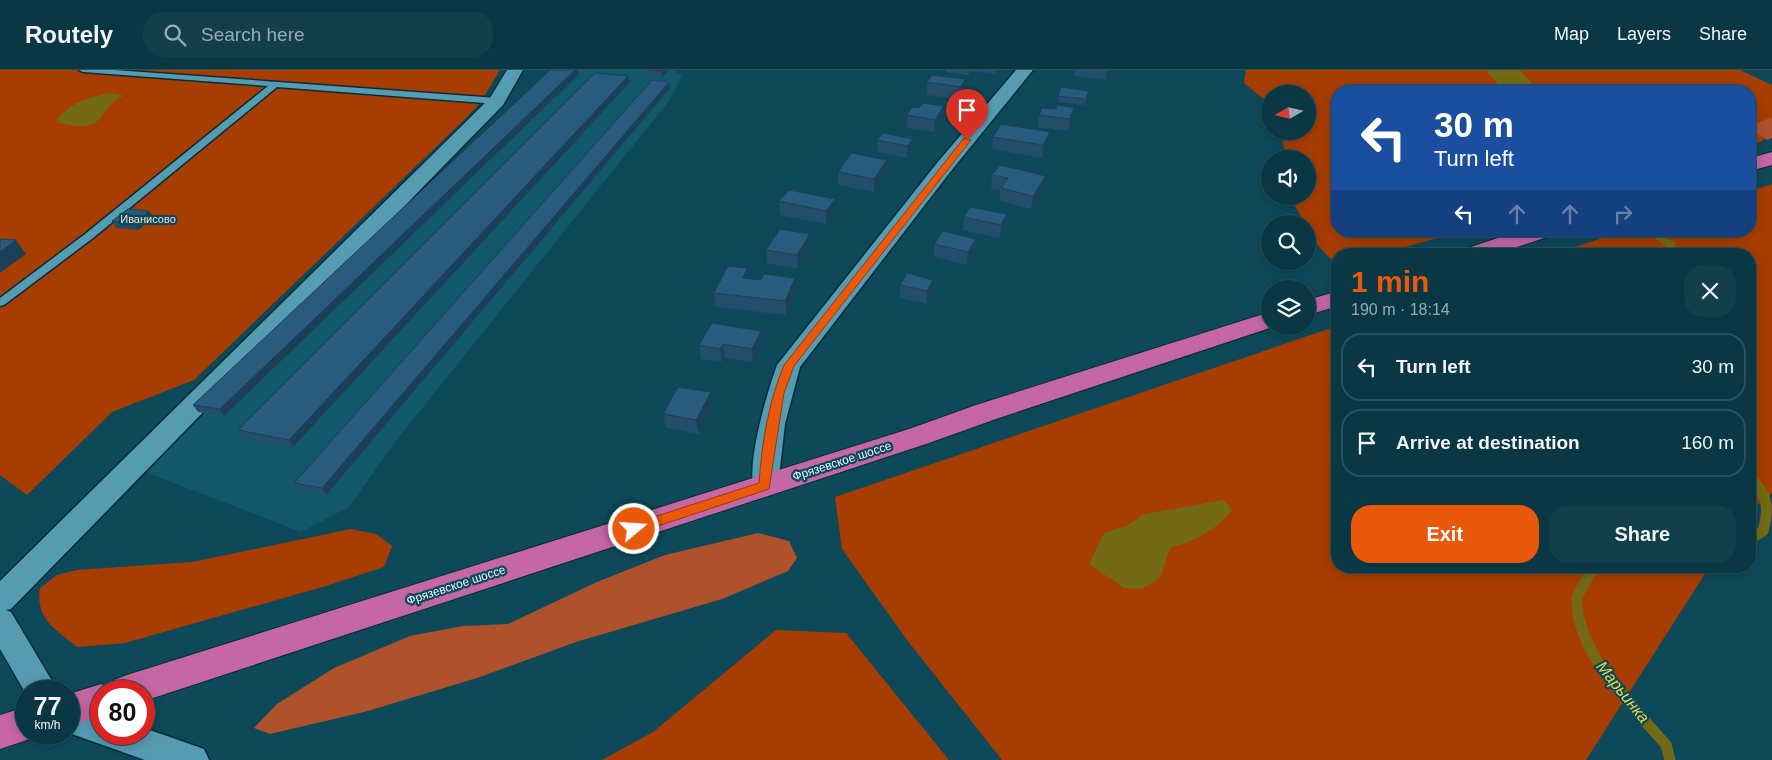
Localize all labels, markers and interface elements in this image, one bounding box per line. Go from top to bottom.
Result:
search box [143,12,493,57]
text: Routely [25,21,113,48]
icon: search [161,21,189,49]
text: Search here [201,24,305,45]
text: Map [1554,24,1589,44]
text: Layers [1617,24,1671,44]
text: Share [1699,24,1747,44]
north arrow [1261,85,1316,140]
map controls [1261,85,1316,335]
pin [946,89,988,140]
icon: arrive [953,96,981,124]
icon: left [1351,105,1416,170]
text: 30 m [1434,105,1514,144]
text: Turn left [1434,146,1514,171]
button: sound [1261,150,1316,205]
icon: left [1450,200,1478,228]
icon: ahead [1503,200,1531,228]
icon: ahead [1556,200,1584,228]
icon: right [1609,200,1637,228]
park label: Иванисово [120,213,176,225]
button: search [1261,215,1316,270]
text: 1 min [1351,265,1429,298]
button: close [1684,265,1736,317]
button: layers [1261,280,1316,335]
text: 190 m · 18:14 [1351,301,1450,318]
icon: left [1353,353,1381,381]
text: Turn left [1396,356,1471,377]
text: 30 m [1692,356,1734,377]
icon: arrive [1353,429,1381,457]
text: Arrive at destination [1396,432,1580,453]
text: 160 m [1681,432,1734,453]
street label: Фрязевское шоссе [791,438,894,484]
position arrow [607,502,659,554]
button: Exit [1351,505,1539,563]
button: Share [1549,505,1736,563]
street label: Фрязевское шоссе [405,562,508,608]
water label: Марьинка [1593,658,1653,726]
speed limit sign: 80 [90,680,155,745]
text: 77 [34,692,61,720]
text: km/h [34,718,61,732]

